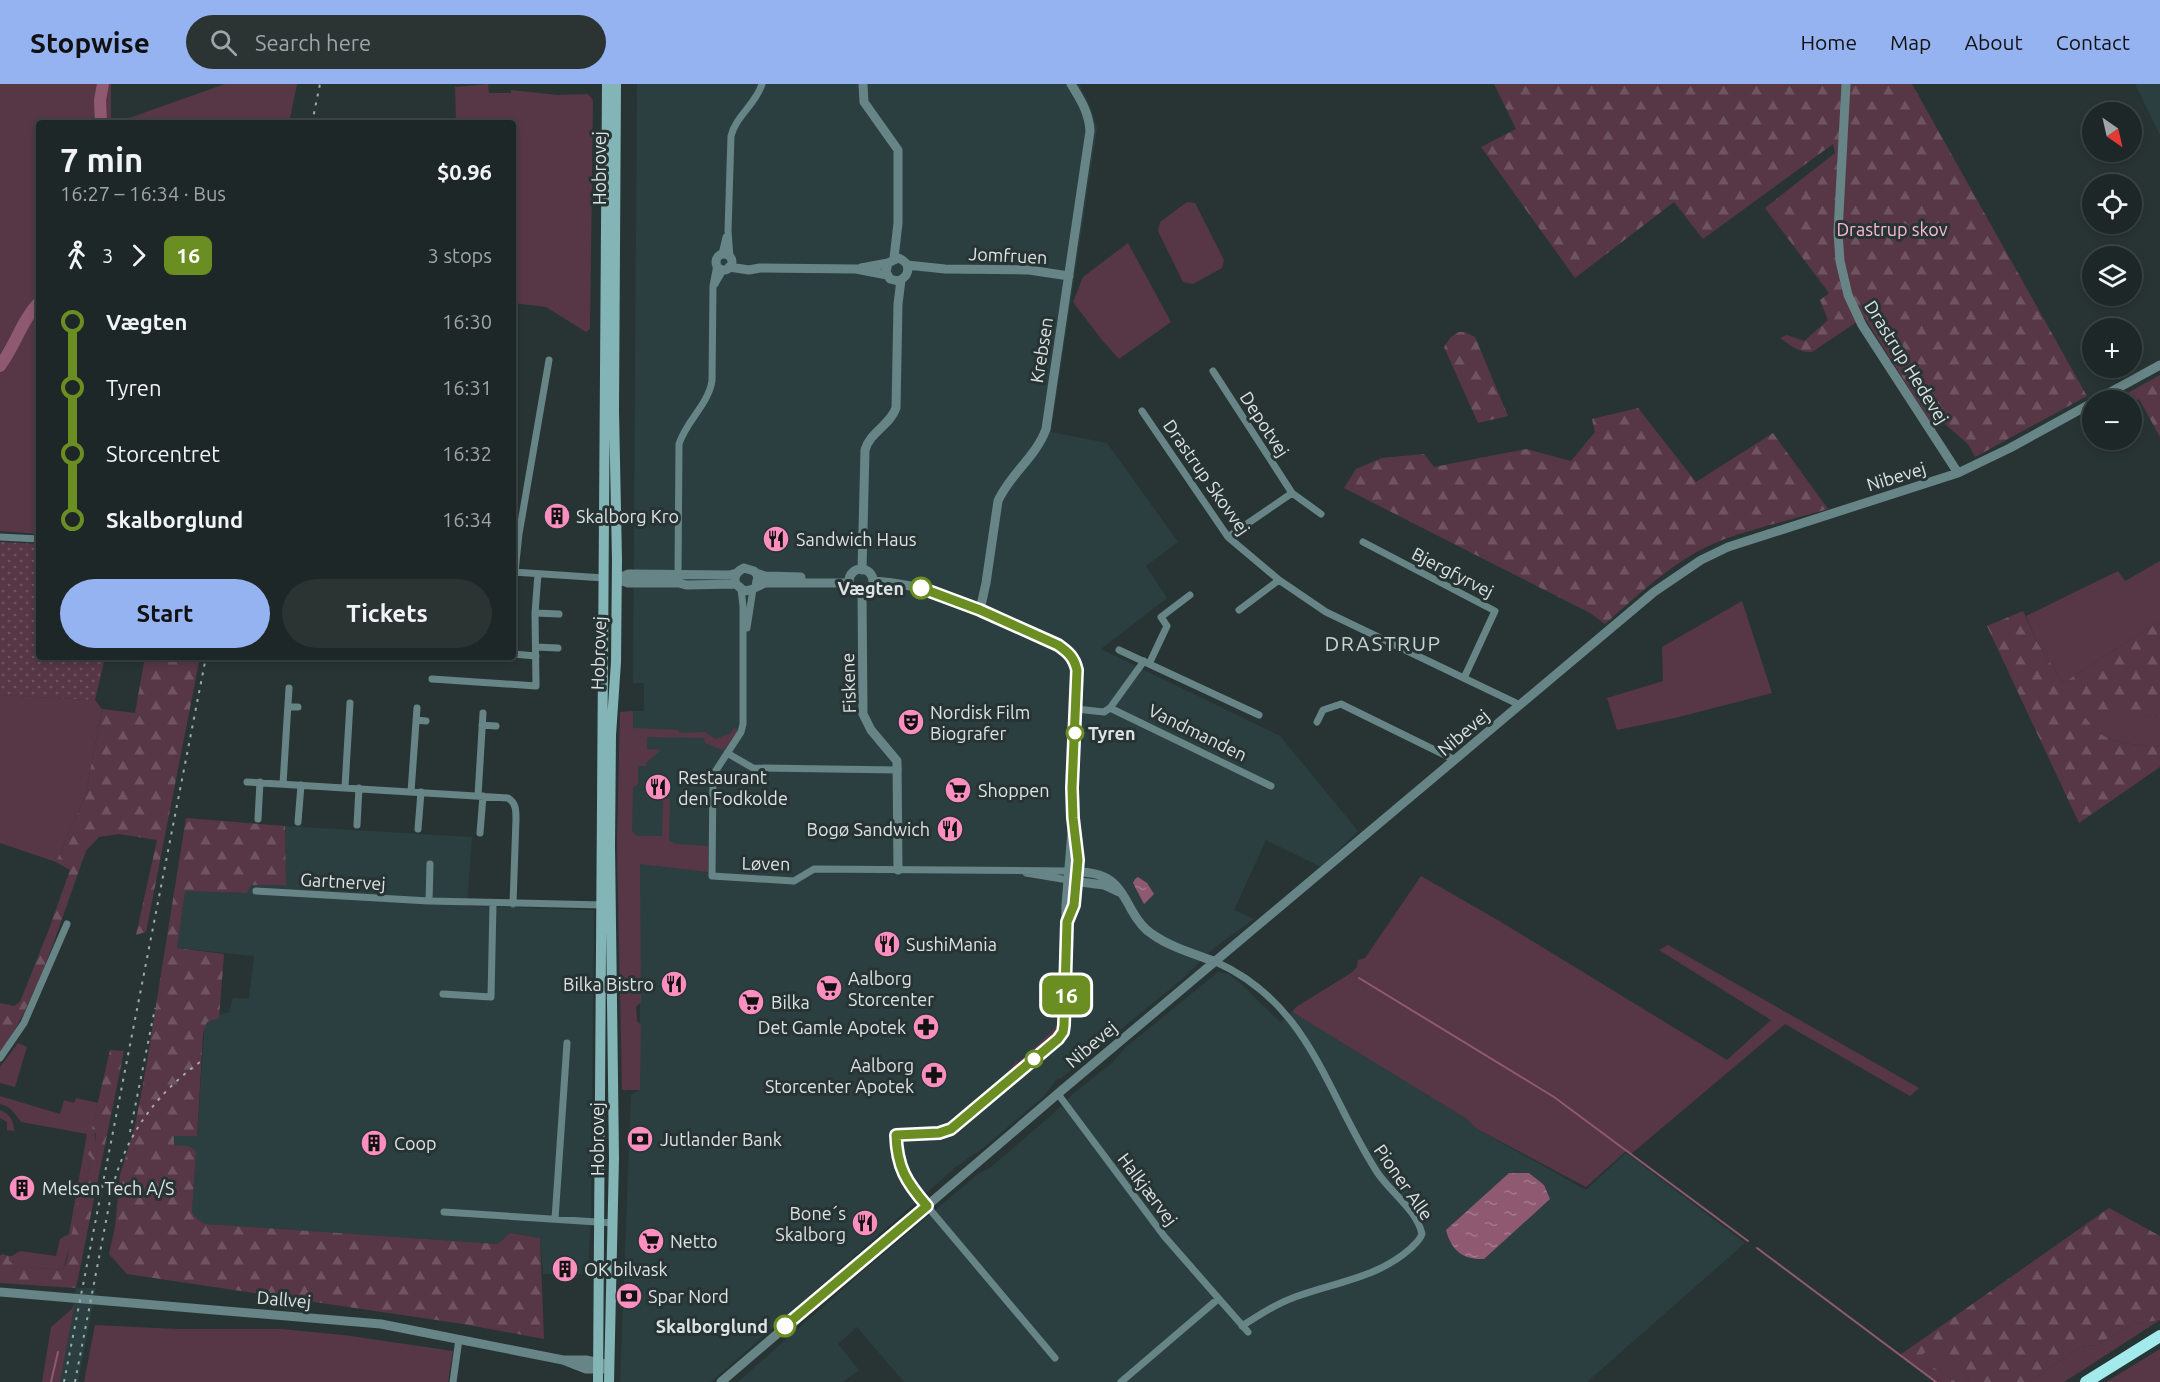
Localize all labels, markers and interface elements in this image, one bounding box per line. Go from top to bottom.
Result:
search box [186,15,606,69]
icon: search [207,26,240,59]
text: Stopwise [30,27,150,58]
text: Search here [255,30,371,55]
text: Home [1800,30,1857,54]
text: Map [1890,30,1931,54]
text: About [1964,30,2023,54]
text: Contact [2056,30,2130,54]
north arrow [2082,102,2142,162]
map controls [2082,102,2142,450]
street label: Hobrovej [589,131,609,205]
text: 7 min [60,141,143,178]
text: $0.96 [437,159,492,184]
button: locate [2082,174,2142,234]
text: 16:27 – 16:34 · Bus [60,182,226,205]
park label: Drastrup skov [1836,219,1948,239]
icon: walk [60,239,93,272]
icon: forward [122,239,155,272]
text: 16 [176,243,200,267]
street label: Jomfruen [968,243,1048,267]
text: 3 [102,244,113,267]
text: 3 stops [428,244,492,267]
button: layers [2082,246,2142,306]
street label: Drastrup Hedevej [1861,297,1953,427]
text: Vægten [106,309,187,334]
text: 16:30 [442,310,492,333]
street label: Krebsen [1026,316,1056,384]
button: + [2082,318,2142,378]
text: Tyren [106,375,161,400]
text: 16:31 [442,376,492,399]
street label: Depotvej [1236,388,1294,460]
button: − [2082,390,2142,450]
street label: Drastrup Skovvej [1160,415,1254,539]
text: Storcentret [106,441,220,466]
text: 16:32 [442,442,492,465]
street label: Nibevej [1864,458,1928,494]
building icon: Skalborg Kro [542,501,572,531]
place label: Skalborg Kro [576,506,679,526]
text: Skalborglund [106,507,243,532]
text: 16:34 [442,508,492,531]
restaurant icon: Sandwich Haus [761,524,791,554]
place label: Sandwich Haus [796,529,917,549]
street label: Bjergfyrvej [1409,543,1497,601]
marker: Vægten [910,577,932,599]
place label: Vægten [837,578,904,598]
button: Start [60,579,270,648]
button: Tickets [282,579,492,648]
street label: Hobrovej [587,616,609,690]
district label: DRASTRUP [1324,631,1442,655]
street label: Fiskene [837,652,859,714]
street label: Vandmanden [1146,700,1250,764]
place label: Nordisk Film Biografer [930,702,1030,743]
street label: Nibevej [1433,705,1493,759]
theatre icon: Nordisk Film Biografer [896,707,926,737]
place label: Tyren [1088,723,1135,743]
marker: Tyren [1066,724,1084,742]
place label: Restaurant den Fodkolde [678,767,788,808]
restaurant icon: Restaurant den Fodkolde [643,772,673,802]
supermarket icon: Shoppen [943,775,973,805]
place label: Shoppen [978,780,1050,800]
restaurant icon: Bogø Sandwich [935,814,965,844]
place label: Bogø Sandwich [807,819,930,839]
street label: Løven [742,853,790,873]
street label: Gartnervej [300,869,386,893]
restaurant icon: SushiMania [872,929,902,959]
place label: SushiMania [906,934,997,954]
place label: Aalborg Storcenter [848,968,934,1009]
restaurant icon: Bilka Bistro [659,969,689,999]
supermarket icon: Aalborg Storcenter [814,973,844,1003]
place label: Bilka Bistro [563,974,654,994]
line badge: 16 [1039,976,1093,1014]
text: 16 [1054,983,1078,1007]
supermarket icon: Bilka [736,987,766,1017]
place label: Bilka [771,992,810,1012]
pharmacy icon: Det Gamle Apotek [911,1012,941,1042]
place label: Det Gamle Apotek [758,1017,906,1037]
street label: Nibevej [1061,1017,1121,1071]
unlabelled marker [1025,1050,1043,1068]
place label: Aalborg Storcenter Apotek [765,1055,914,1096]
pharmacy icon: Aalborg Storcenter Apotek [919,1060,949,1090]
street label: Hobrovej [587,1102,607,1176]
bank icon: Jutlander Bank [625,1124,655,1154]
building icon: Coop [359,1128,389,1158]
place label: Jutlander Bank [660,1129,782,1149]
place label: Coop [394,1133,437,1153]
street label: Pioner Alle [1371,1140,1437,1224]
street label: Halkjærvej [1114,1149,1182,1229]
building icon: Melsen Tech A/S [7,1173,37,1203]
place label: Melsen Tech A/S [42,1178,174,1198]
place label: Bone´s Skalborg [775,1203,846,1244]
restaurant icon: Bone´s Skalborg [850,1208,880,1238]
supermarket icon: Netto [636,1226,666,1256]
place label: Netto [670,1231,717,1251]
building icon: OK bilvask [550,1254,580,1284]
place label: OK bilvask [584,1259,668,1279]
bank icon: Spar Nord [614,1281,644,1311]
place label: Spar Nord [648,1286,729,1306]
street label: Dallvej [256,1287,312,1311]
marker: Skalborglund [774,1315,796,1337]
place label: Skalborglund [656,1316,768,1336]

